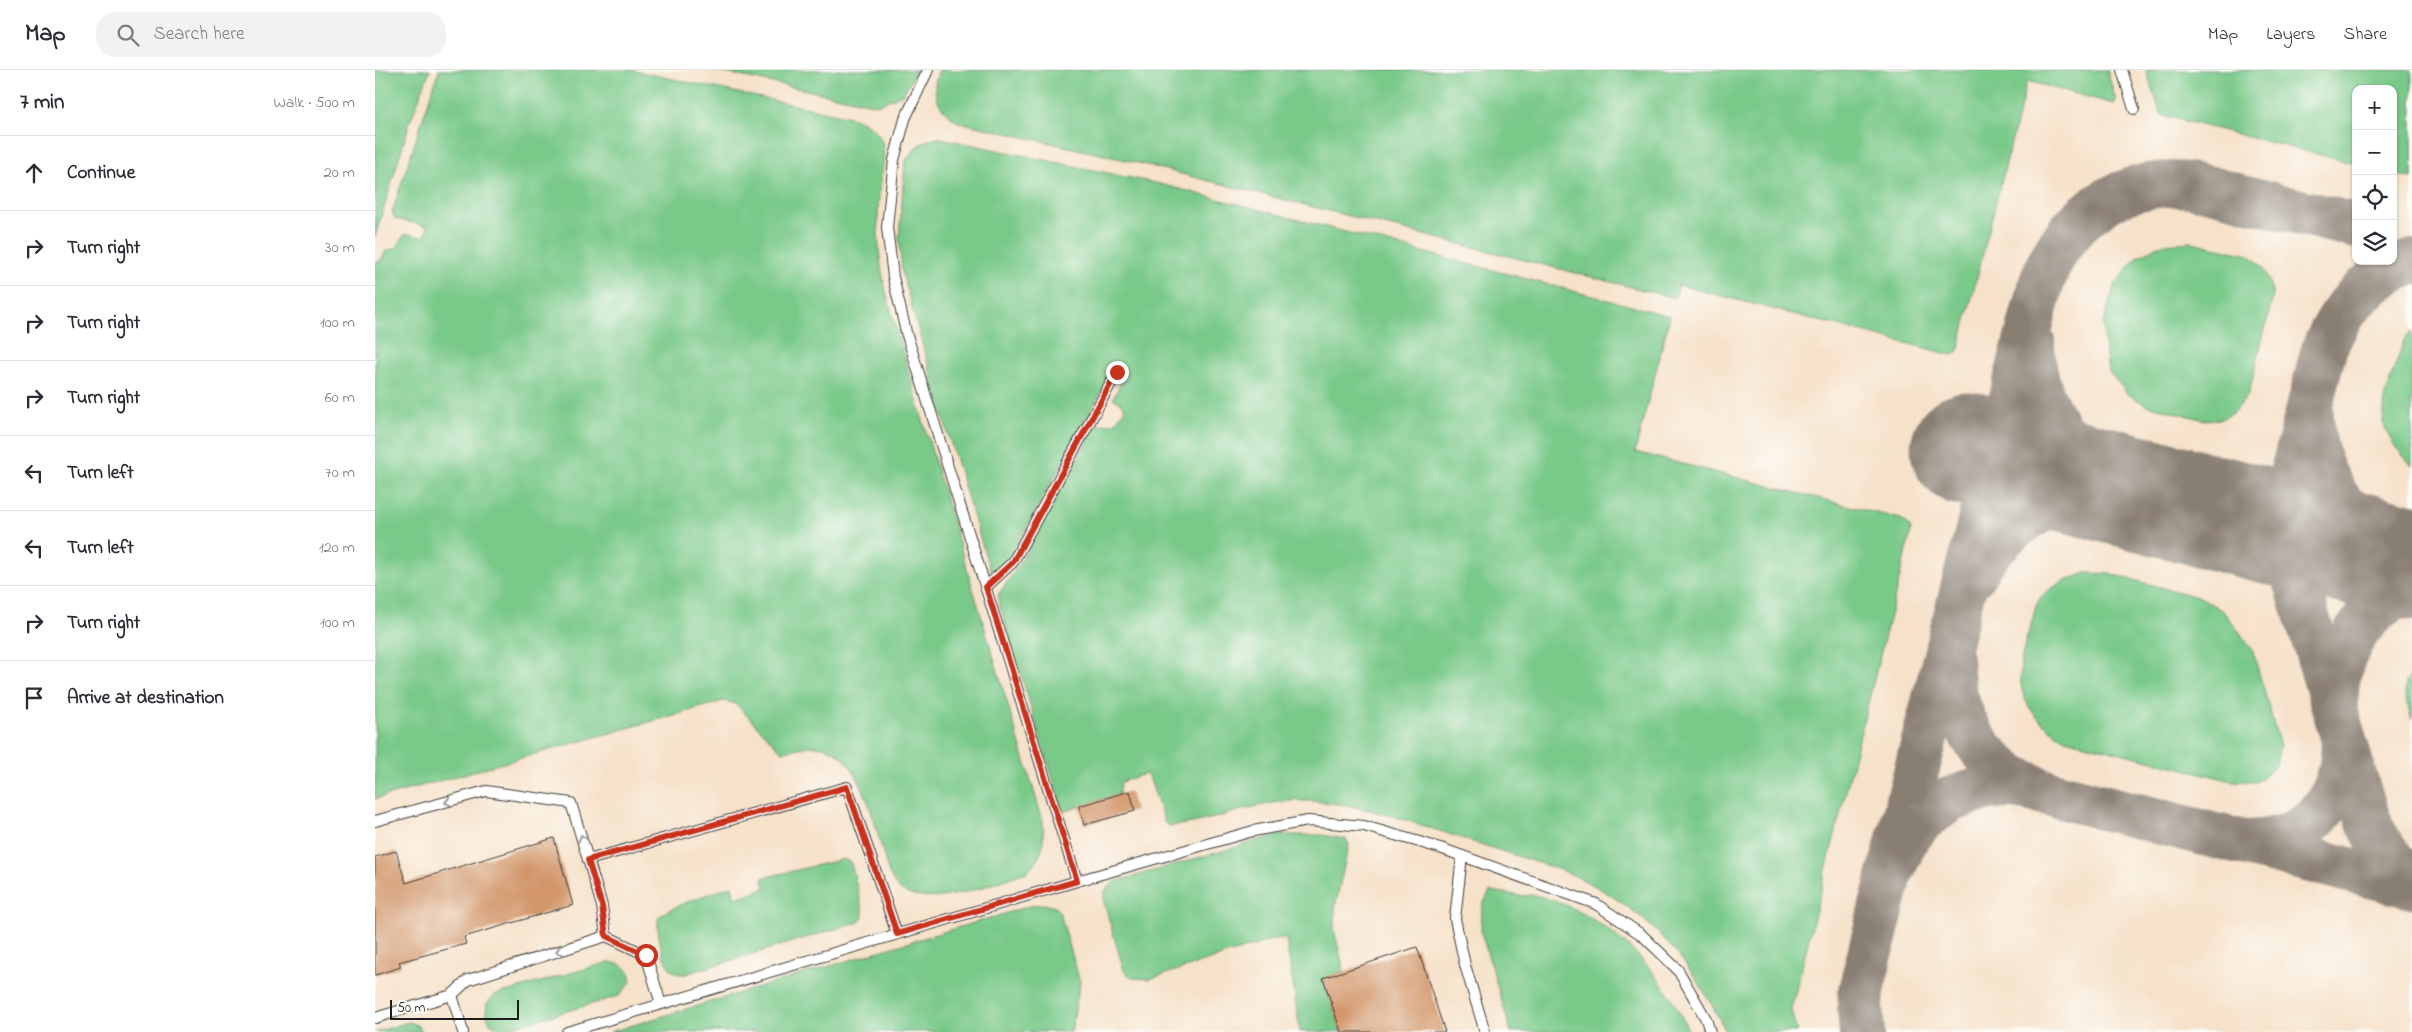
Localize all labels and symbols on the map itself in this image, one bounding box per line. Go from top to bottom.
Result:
route end [1106,361,1129,384]
one-way arrow [444,796,452,806]
one-way arrow [577,835,587,843]
route start [635,944,658,967]
one-way arrow [556,945,564,955]
scale bar [390,997,519,1020]

